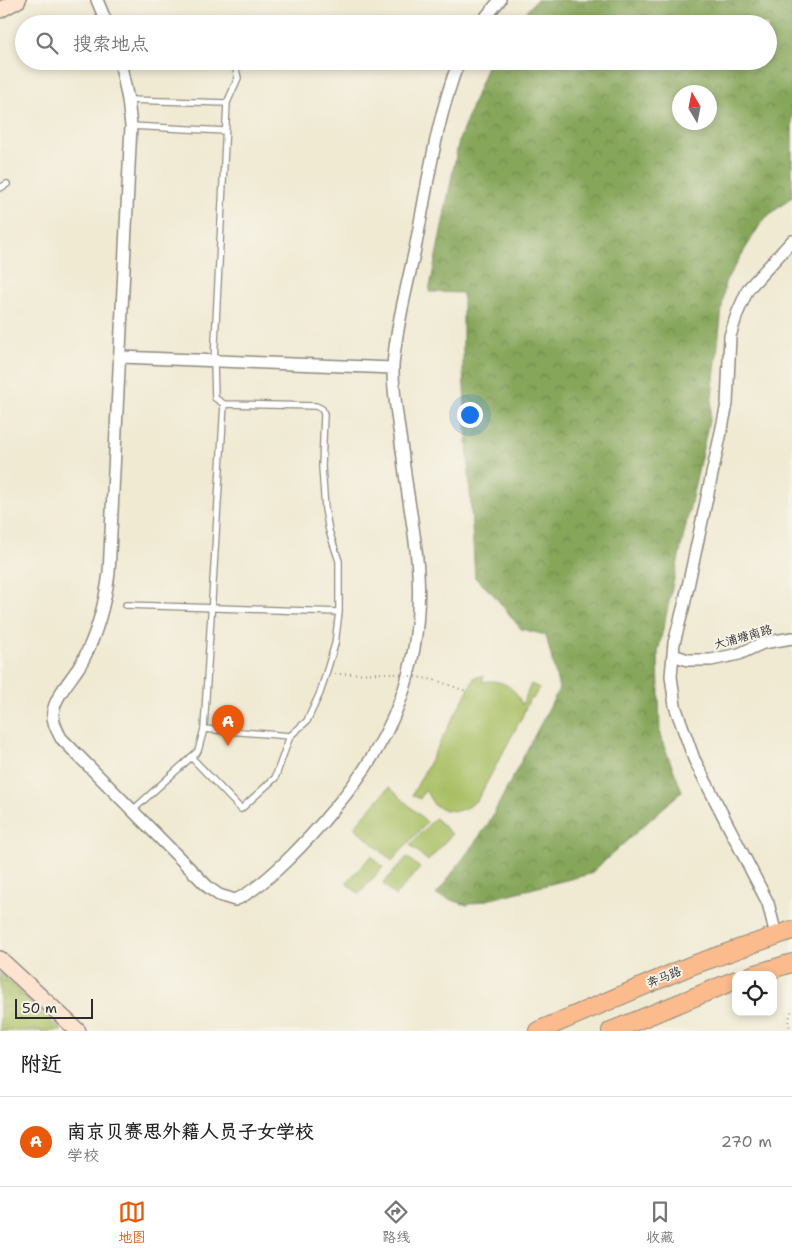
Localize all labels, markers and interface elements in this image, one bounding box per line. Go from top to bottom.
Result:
search box [15,15,777,70]
icon: search [33,29,61,57]
text: 搜索地点 [73,31,149,56]
north arrow [672,85,717,130]
your location [457,402,483,428]
street label: 大浦塘南路 [712,621,774,653]
pin: A [212,705,244,746]
street label: 奔马路 [644,963,684,991]
map controls [732,971,777,1016]
button: locate [732,971,777,1016]
scale bar [15,996,92,1019]
text: 50 m [22,999,57,1017]
text: 附近 [20,1050,62,1078]
text: 南京贝赛思外籍人员子女学校 [67,1119,314,1144]
text: A [30,1131,42,1152]
text: 270 m [721,1131,772,1152]
text: 学校 [67,1145,99,1166]
tab: 地图 [118,1198,146,1246]
tab: 路线 [382,1198,410,1246]
tab: 收藏 [646,1198,674,1246]

